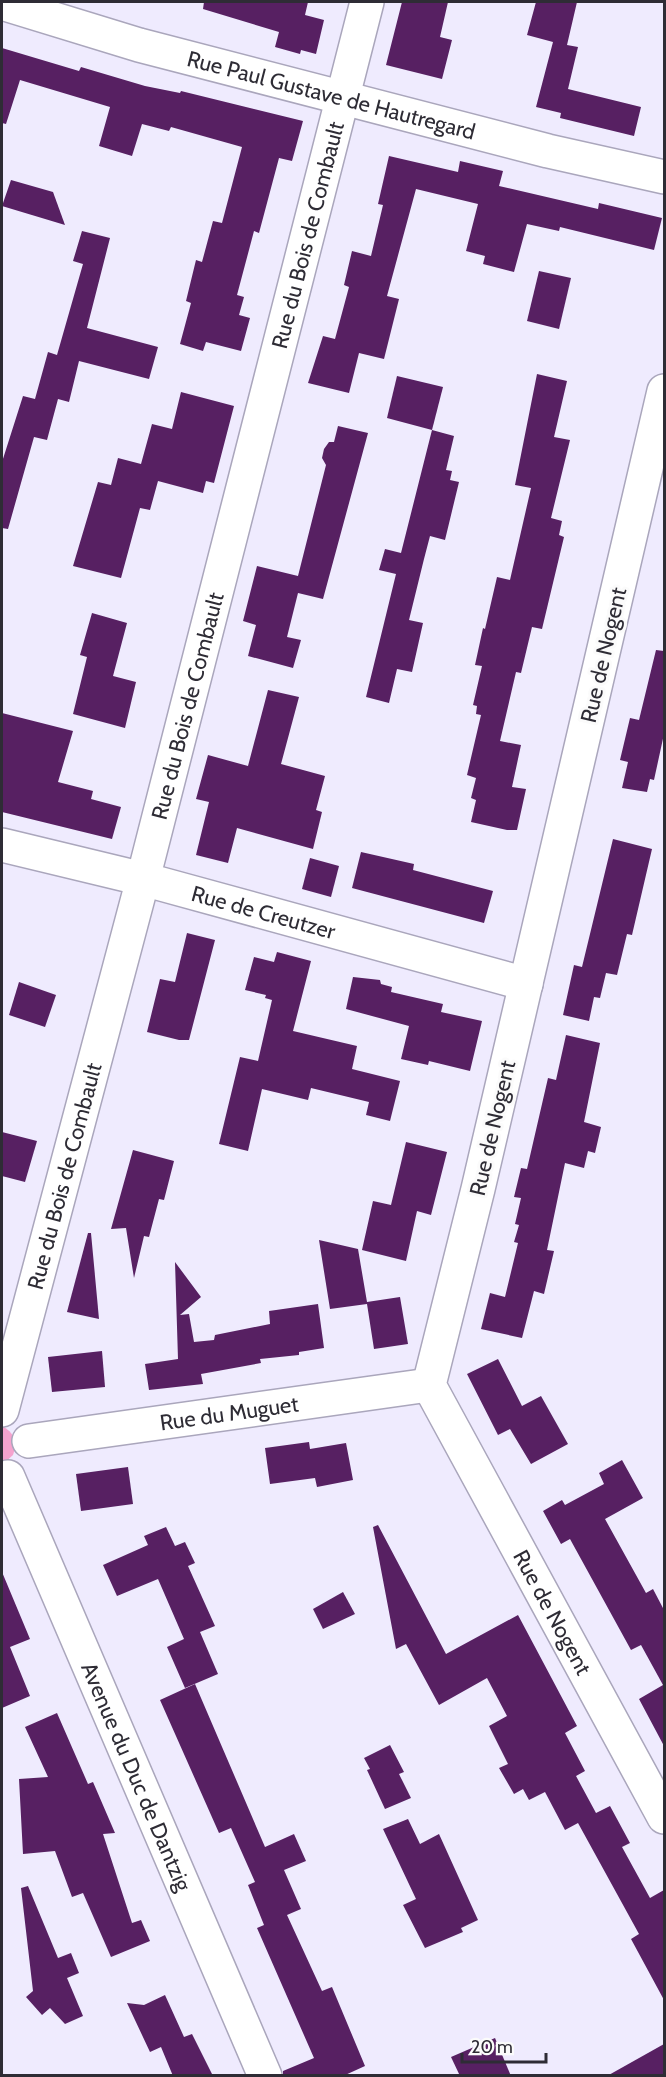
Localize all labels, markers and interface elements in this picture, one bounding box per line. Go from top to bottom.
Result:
street label: Rue Paul Gustave de Hautregard [184,45,478,146]
street label: Rue du Bois de Combault [266,118,350,352]
street label: Rue de Nogent [575,584,632,725]
street label: Rue du Bois de Combault [146,589,230,822]
street label: Rue de Creutzer [189,880,338,945]
street label: Rue de Nogent [464,1057,521,1198]
street label: Rue du Bois de Combault [22,1059,108,1292]
street label: Rue du Muguet [158,1390,301,1437]
street label: Rue de Nogent [507,1545,597,1680]
street label: Avenue du Duc de Dantzig [75,1658,197,1896]
scale bar [462,2026,546,2064]
text: 20 m [471,2036,513,2058]

